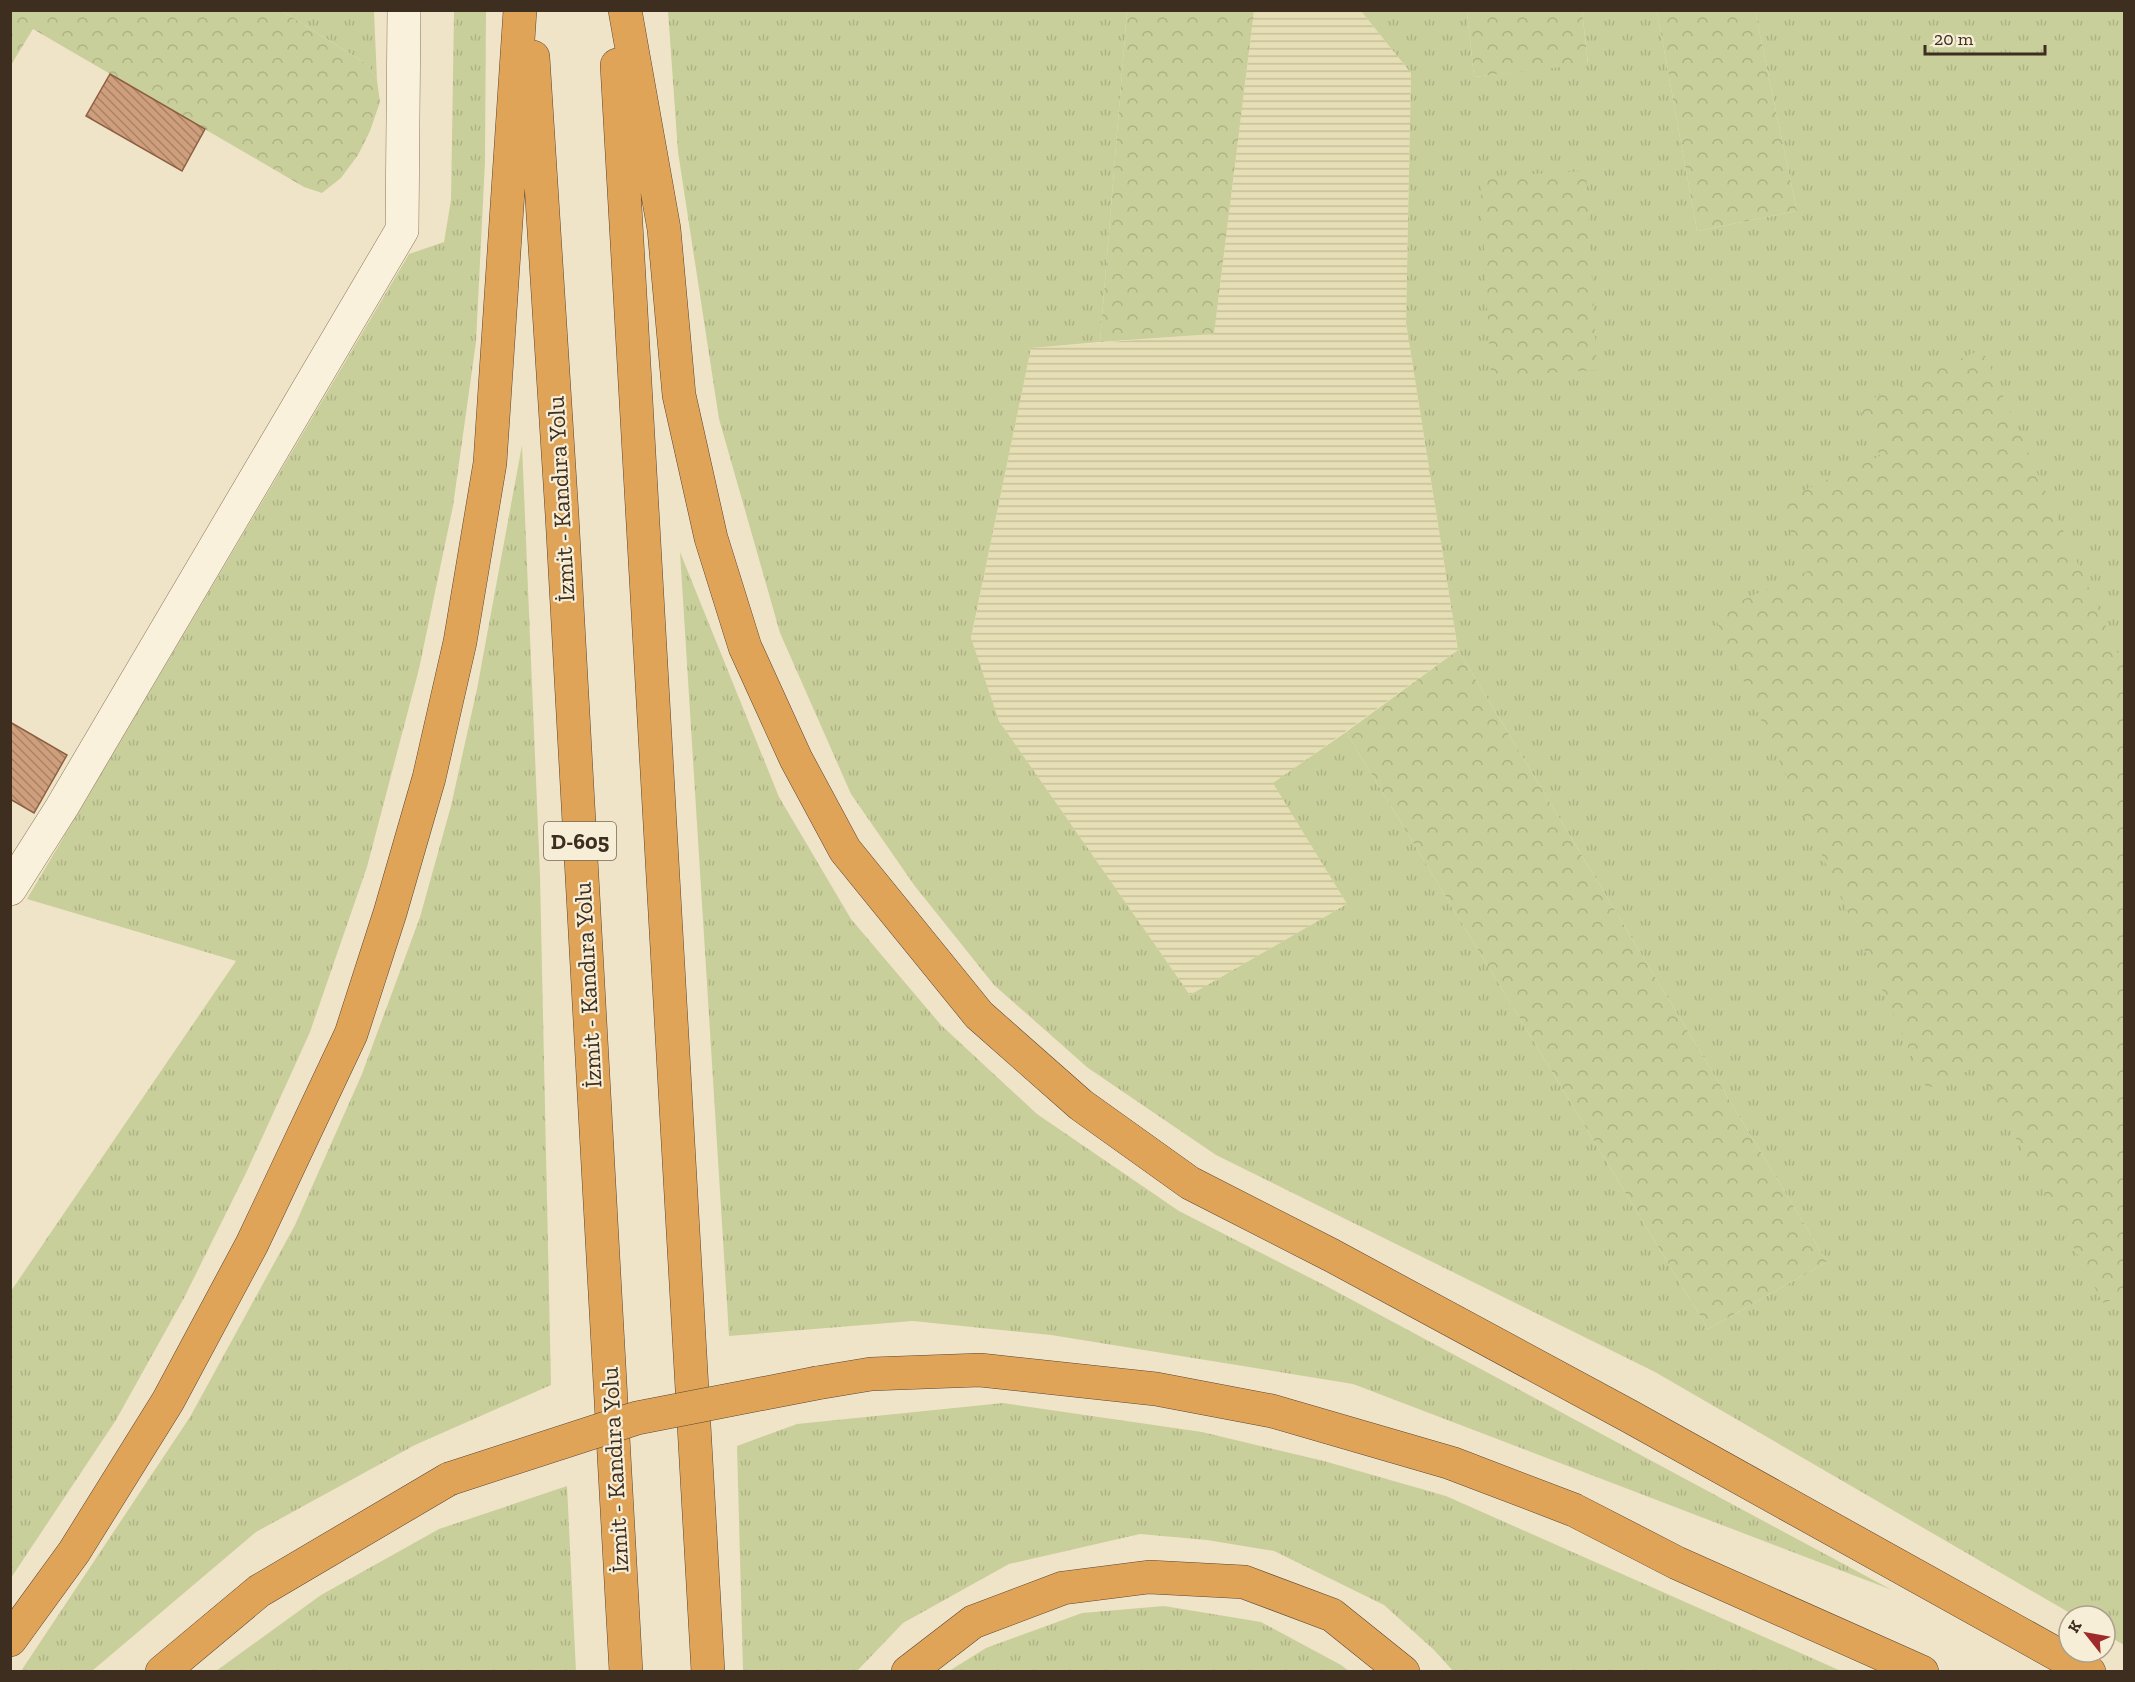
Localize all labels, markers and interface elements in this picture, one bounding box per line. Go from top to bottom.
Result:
scale bar [1925,18,2045,56]
text: 20 m [1934,28,1974,50]
street label: İzmit - Kandıra Yolu [541,395,580,603]
road number: D-605 [544,822,616,860]
street label: İzmit - Kandıra Yolu [568,881,607,1089]
street label: İzmit - Kandıra Yolu [595,1366,634,1574]
north arrow [2057,1604,2117,1664]
text: K [2064,1617,2086,1636]

